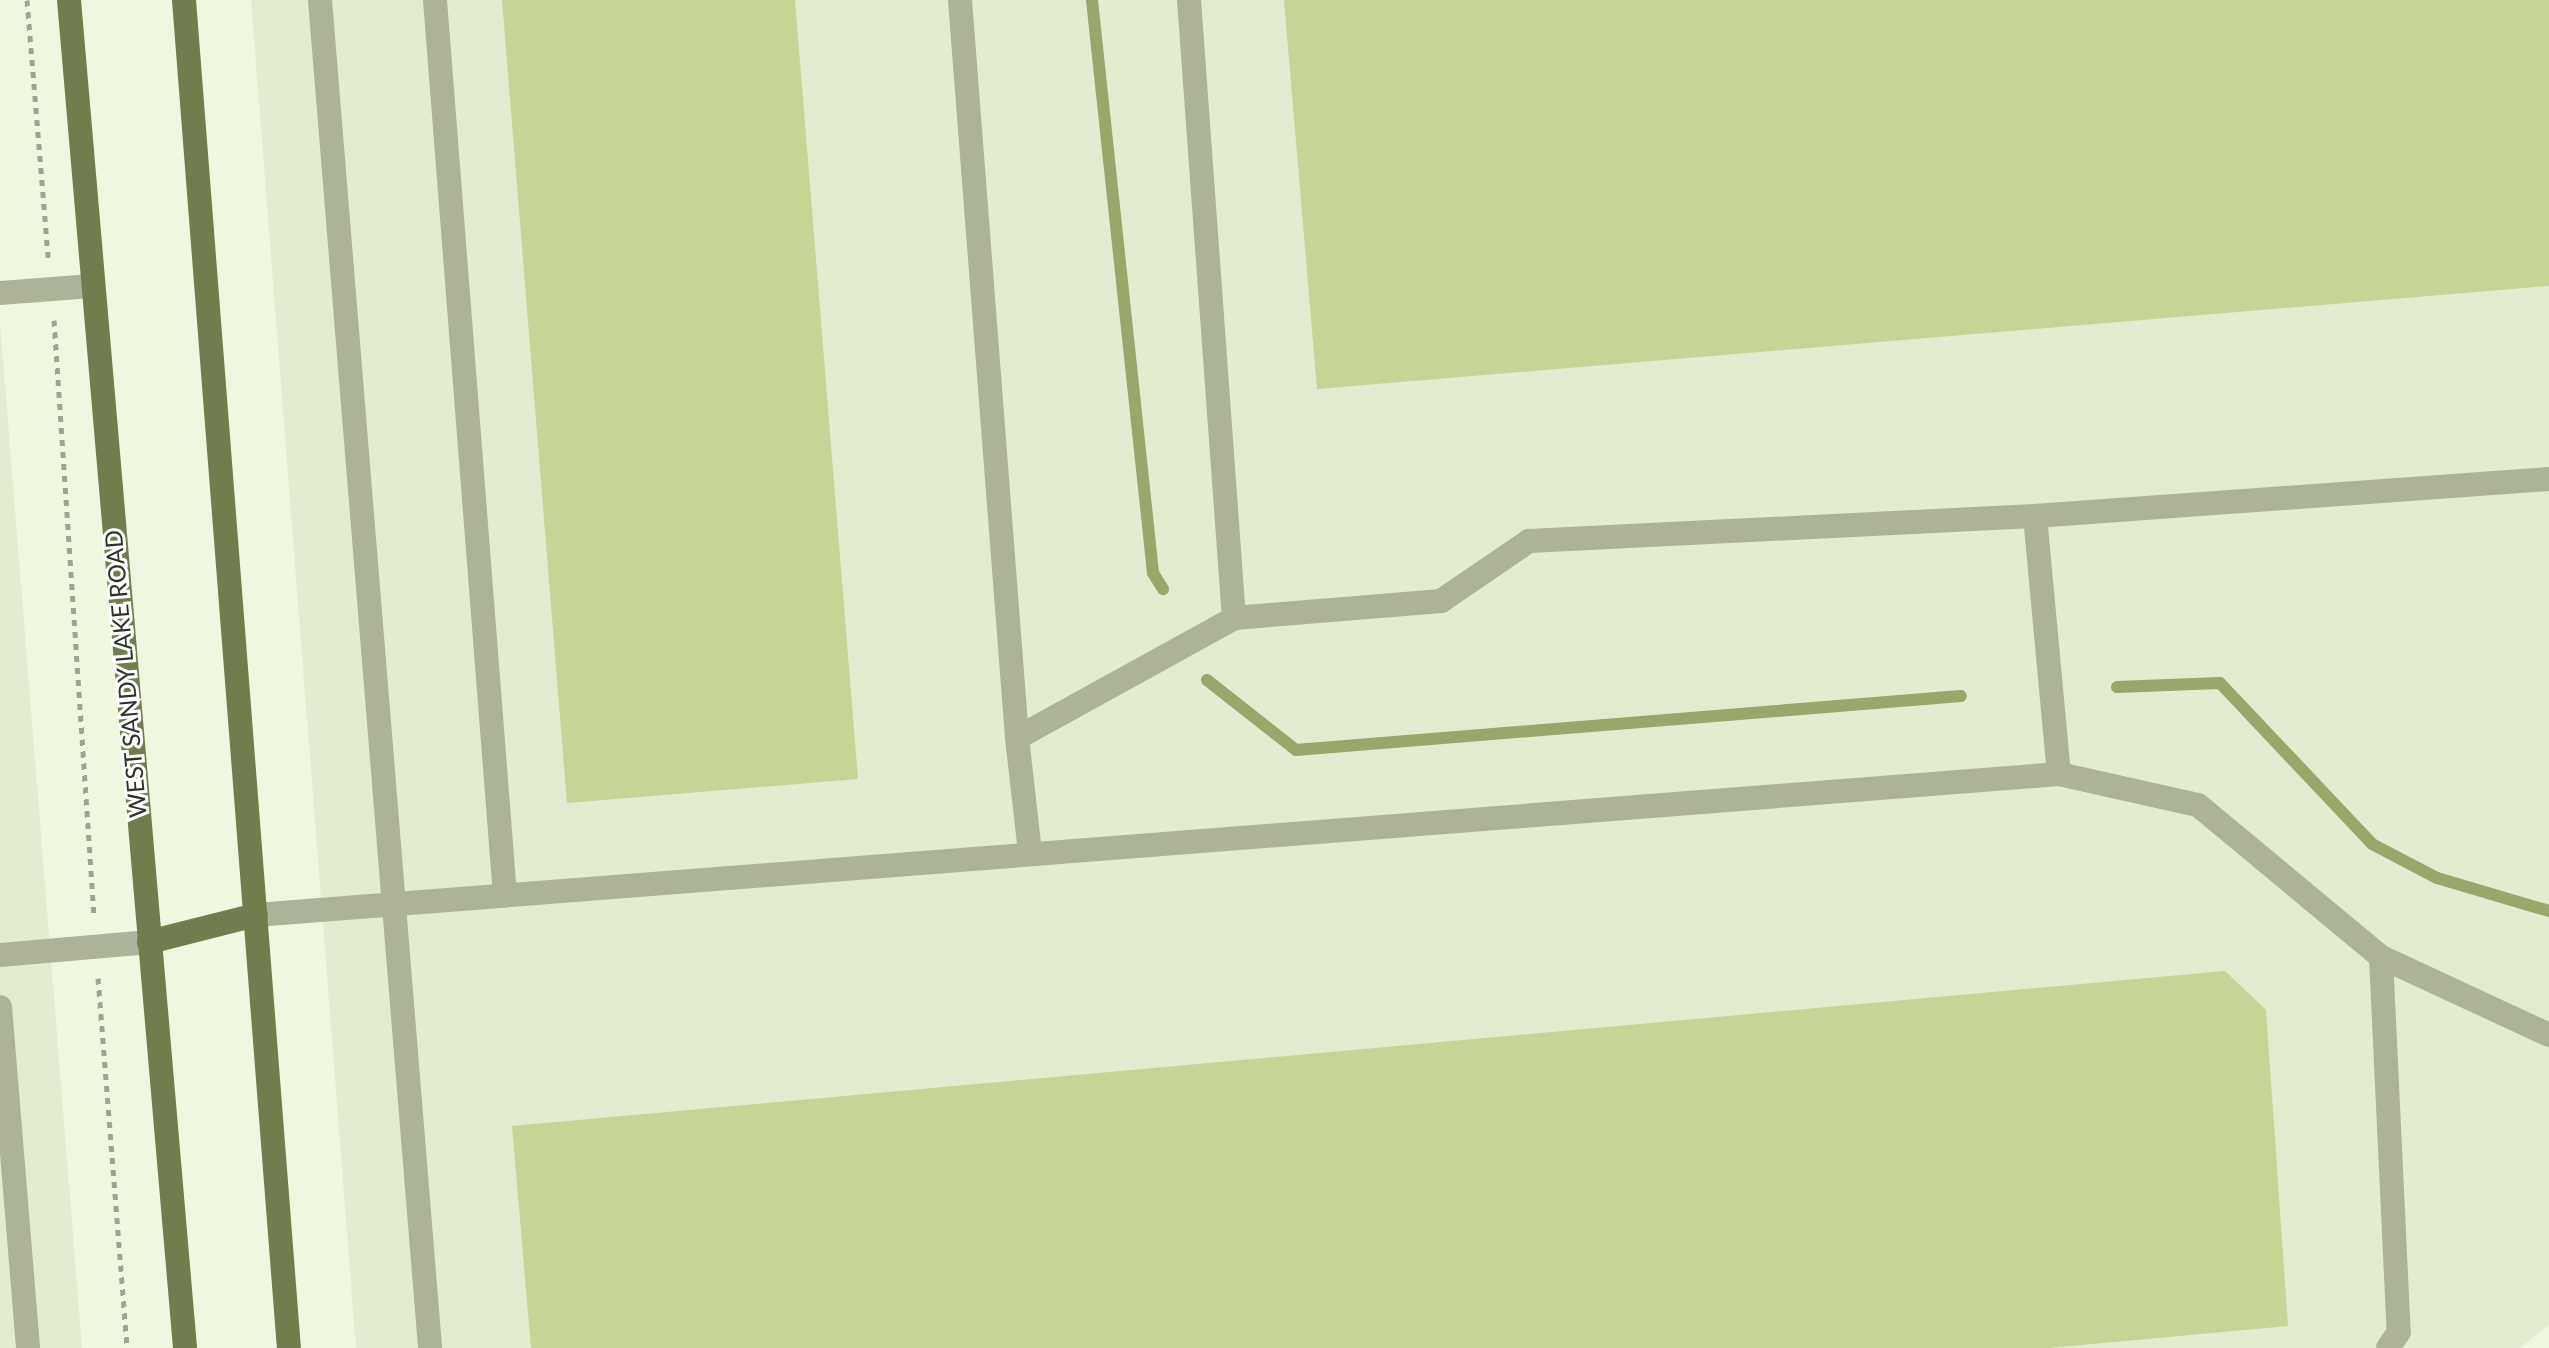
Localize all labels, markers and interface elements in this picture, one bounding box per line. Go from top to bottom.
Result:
street label: WEST SANDY LAKE ROAD [98,528,152,820]

